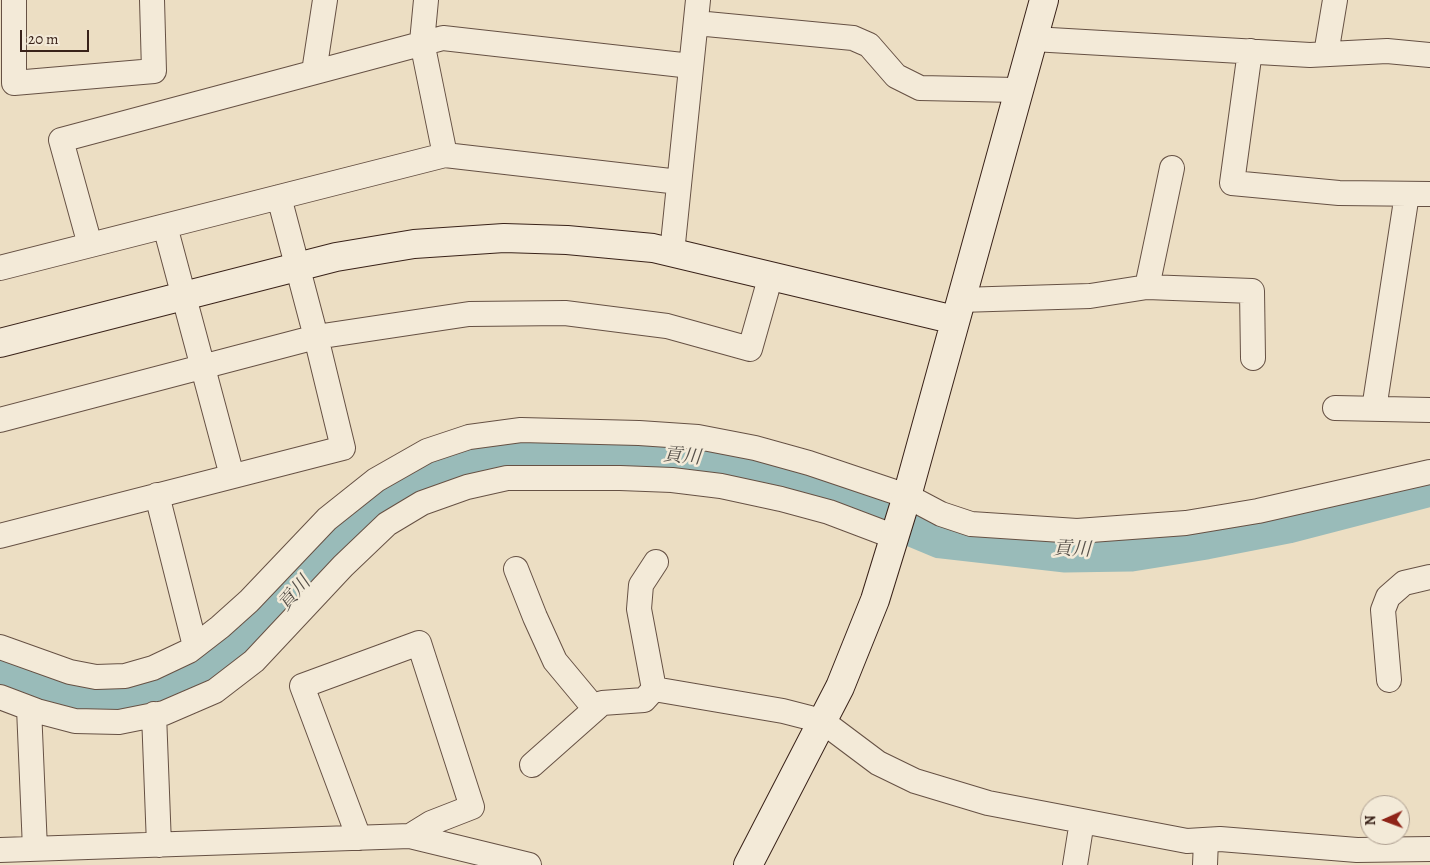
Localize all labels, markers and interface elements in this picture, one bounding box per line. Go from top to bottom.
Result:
scale bar [22,20,91,52]
text: 20 m [28,29,59,49]
water label: 貢川 [662,444,702,470]
water label: 貢川 [1053,538,1091,562]
water label: 貢川 [274,572,316,616]
north arrow [1360,795,1410,845]
text: N [1361,815,1380,826]

